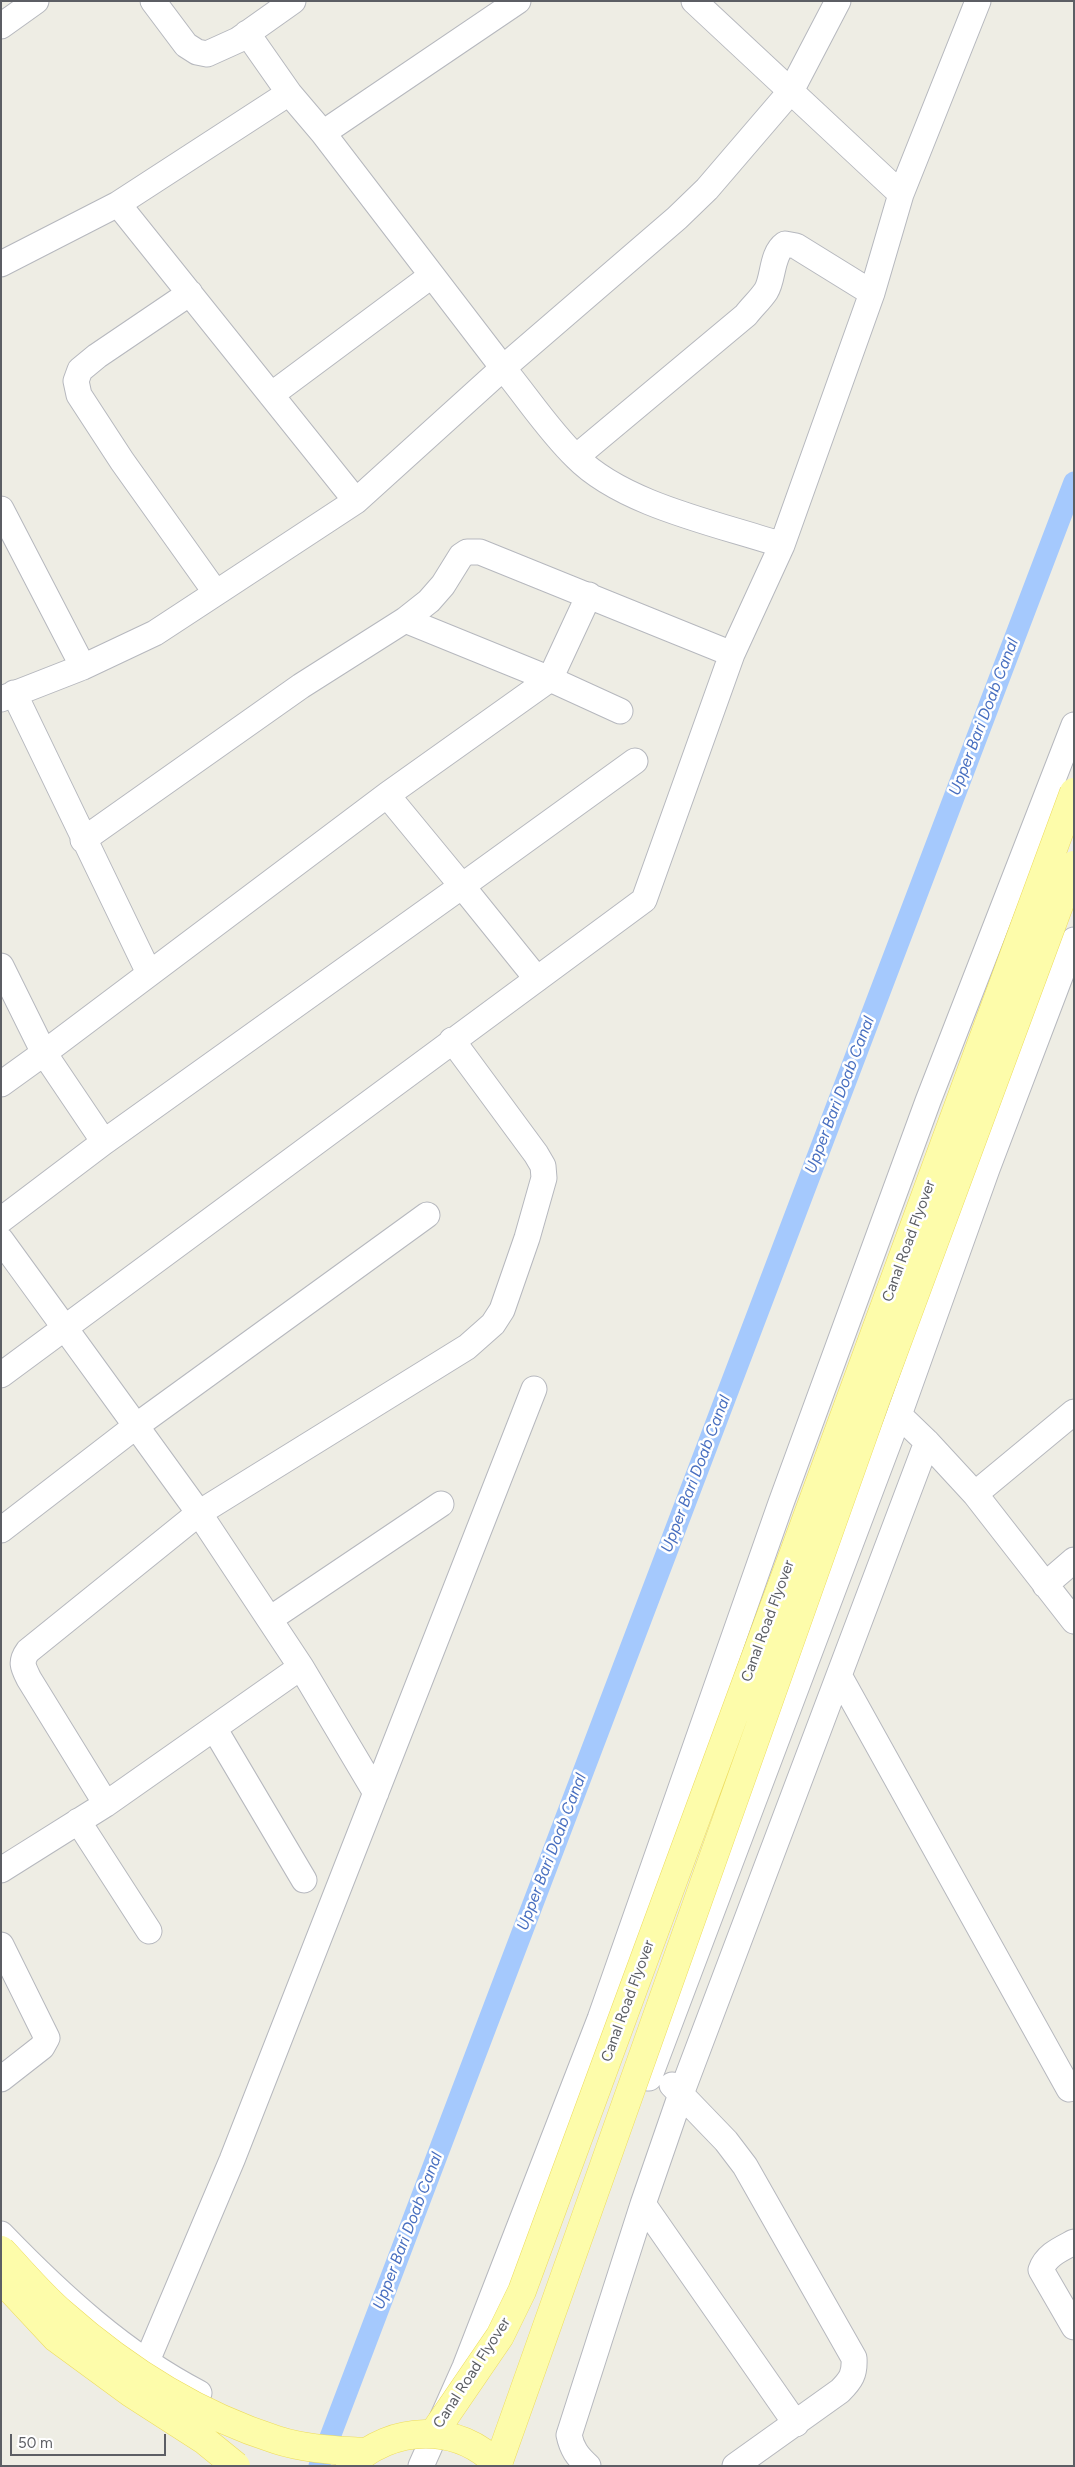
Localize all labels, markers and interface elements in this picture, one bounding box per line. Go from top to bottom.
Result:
water label: Upper Bari Doab Canal [945,636,1023,798]
water label: Upper Bari Doab Canal [801,1014,879,1176]
street label: Canal Road Flyover [879,1178,939,1304]
water label: Upper Bari Doab Canal [657,1393,735,1555]
street label: Canal Road Flyover [738,1558,798,1684]
water label: Upper Bari Doab Canal [513,1771,591,1933]
street label: Canal Road Flyover [598,1938,658,2064]
water label: Upper Bari Doab Canal [369,2150,447,2312]
street label: Canal Road Flyover [430,2314,514,2432]
scale bar [12,2424,169,2456]
text: 50 m [18,2434,53,2452]

